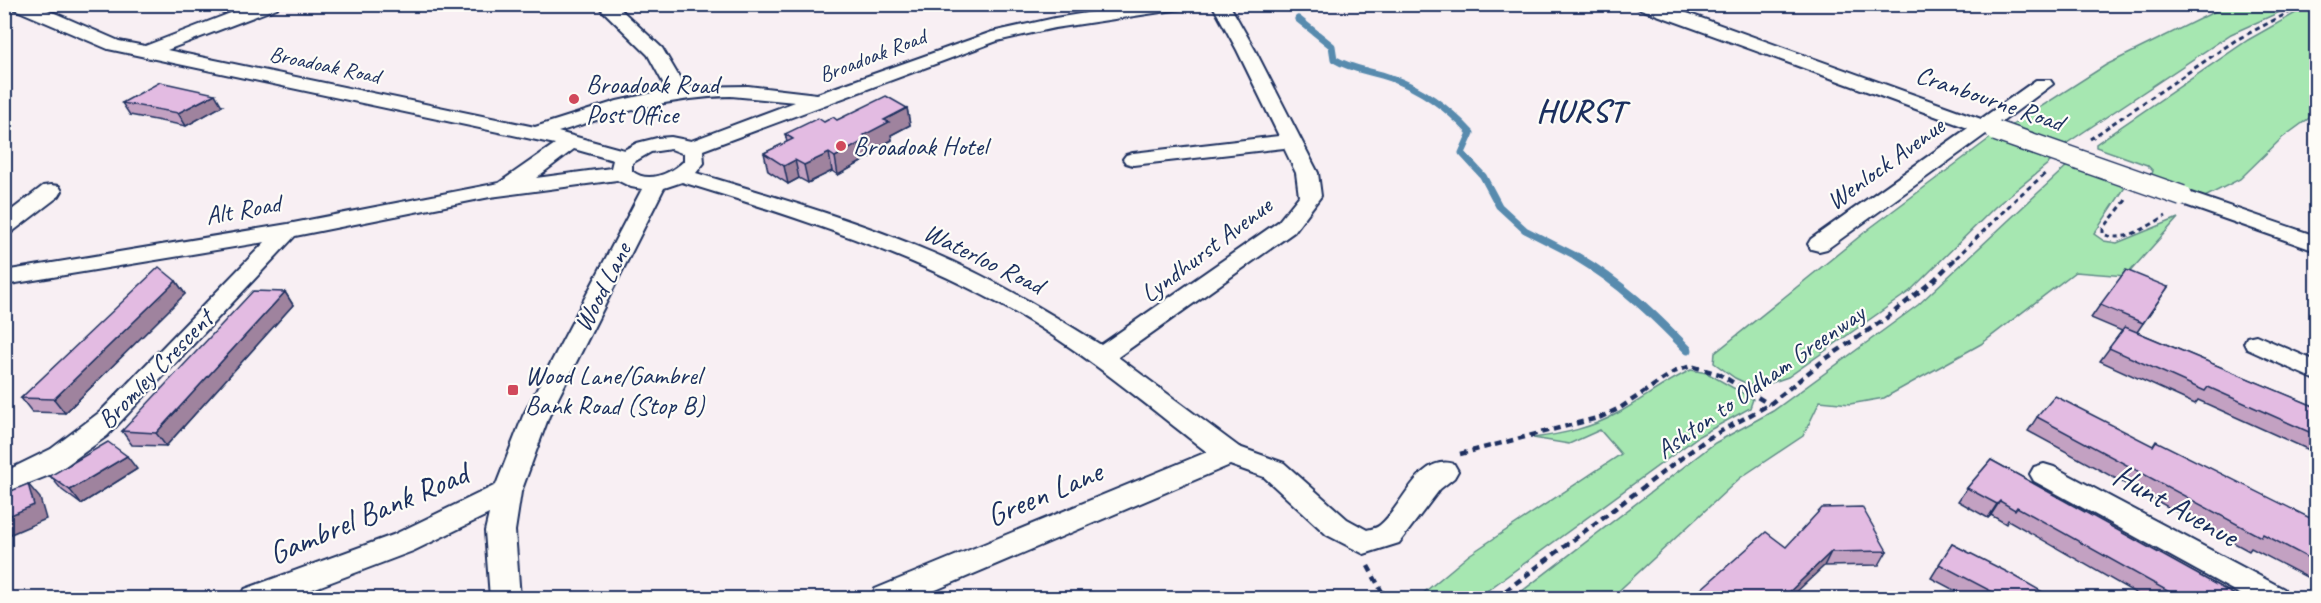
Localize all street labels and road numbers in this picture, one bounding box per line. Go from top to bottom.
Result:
street label: Broadoak Road [815,22,933,89]
street label: Broadoak Road [267,40,386,91]
street label: Cranbourne Road [1912,58,2072,140]
street label: Wenlock Avenue [1820,109,1952,217]
street label: Alt Road [203,186,287,232]
street label: Lyndhurst Avenue [1134,188,1280,310]
street label: Waterloo Road [918,215,1053,303]
street label: Wood Lane [566,235,640,337]
street label: Ashton to Oldham Greenway [1649,296,1873,466]
street label: Bromley Crescent [90,300,223,436]
street label: Green Lane [980,450,1111,536]
street label: Gambrel Bank Road [262,451,478,574]
street label: Hunt Avenue [2106,454,2248,558]

